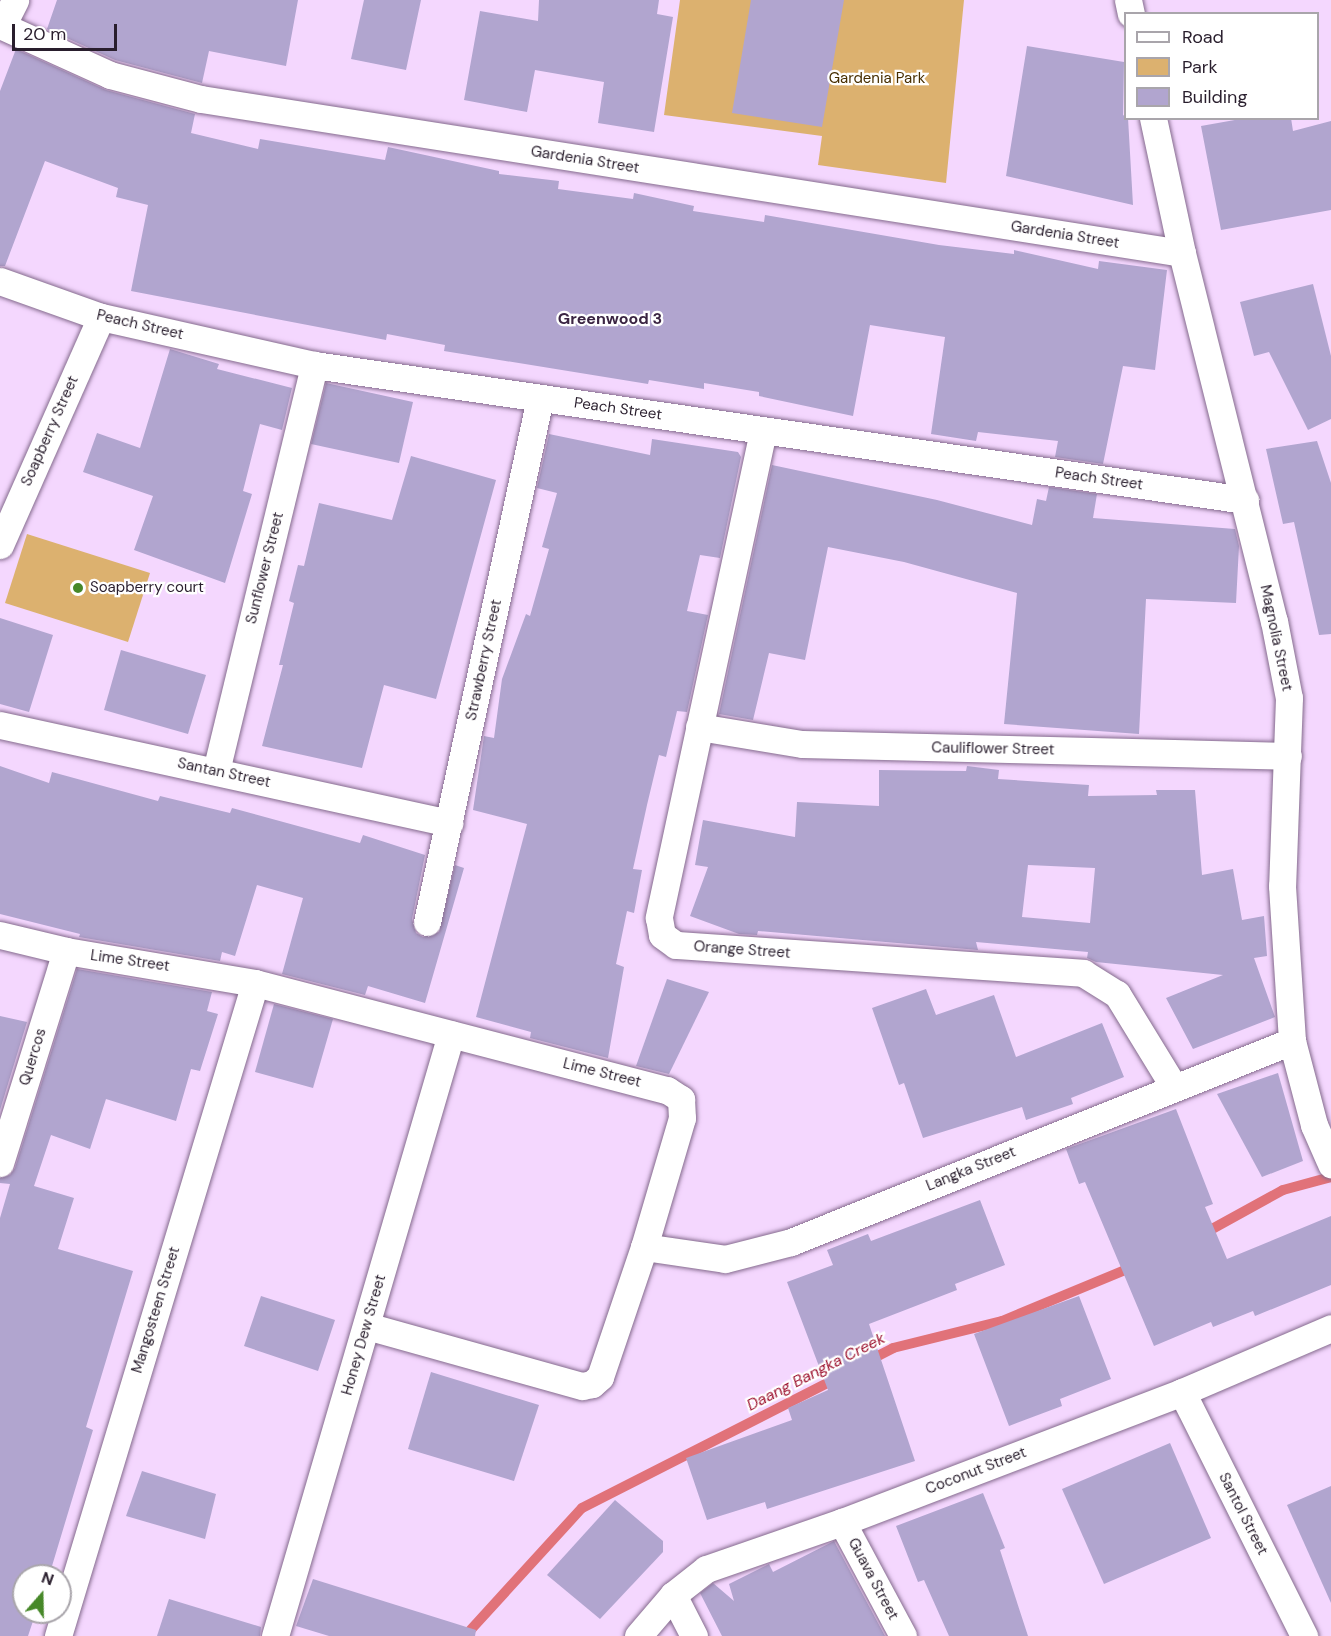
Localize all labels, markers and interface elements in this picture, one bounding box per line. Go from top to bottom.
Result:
scale bar [15,12,120,50]
legend [1124,12,1319,120]
text: 20 m [23,22,66,46]
text: Road [1182,25,1224,49]
text: Park [1182,55,1218,79]
park label: Gardenia Park [829,70,925,88]
text: Building [1182,85,1247,109]
street label: Gardenia Street [529,143,641,177]
street label: Gardenia Street [1009,218,1121,252]
street label: Peach Street [95,306,185,344]
district label: Greenwood 3 [558,309,662,329]
street label: Soapberry Street [18,373,82,489]
street label: Peach Street [573,394,663,424]
street label: Peach Street [1054,464,1144,494]
street label: Sunflower Street [242,510,288,626]
place label: Soapberry court [90,579,204,597]
marker: Soapberry court [71,581,85,595]
street label: Magnolia Street [1256,583,1296,693]
street label: Strawberry Street [462,598,506,722]
street label: Cauliflower Street [931,739,1055,759]
street label: Santan Street [176,754,272,792]
street label: Orange Street [693,938,791,962]
street label: Lime Street [89,947,171,975]
street label: Quercos [16,1026,50,1088]
street label: Lime Street [561,1055,643,1091]
street label: Langka Street [923,1143,1019,1195]
street label: Mangosteen Street [128,1245,184,1375]
street label: Honey Dew Street [338,1273,390,1397]
water label: Daang Bangka Creek [744,1329,888,1415]
street label: Coconut Street [923,1443,1029,1499]
street label: Santol Street [1215,1470,1271,1558]
street label: Guava Street [844,1535,902,1623]
north arrow [12,1564,72,1624]
text: N [39,1567,57,1590]

